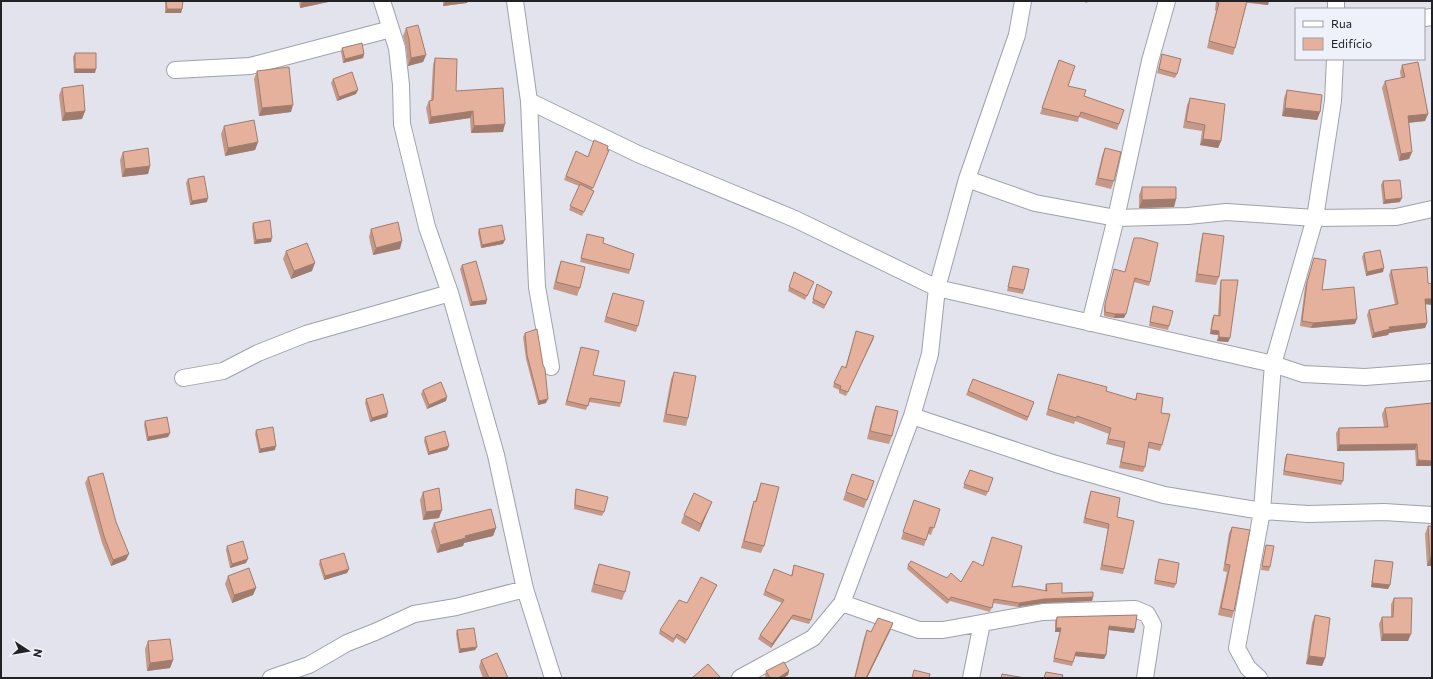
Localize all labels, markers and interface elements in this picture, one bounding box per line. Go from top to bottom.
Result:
legend [1295,8,1425,60]
text: Rua [1331,16,1352,30]
text: Edifício [1331,36,1372,50]
north arrow [8,631,48,671]
text: N [31,648,45,659]

